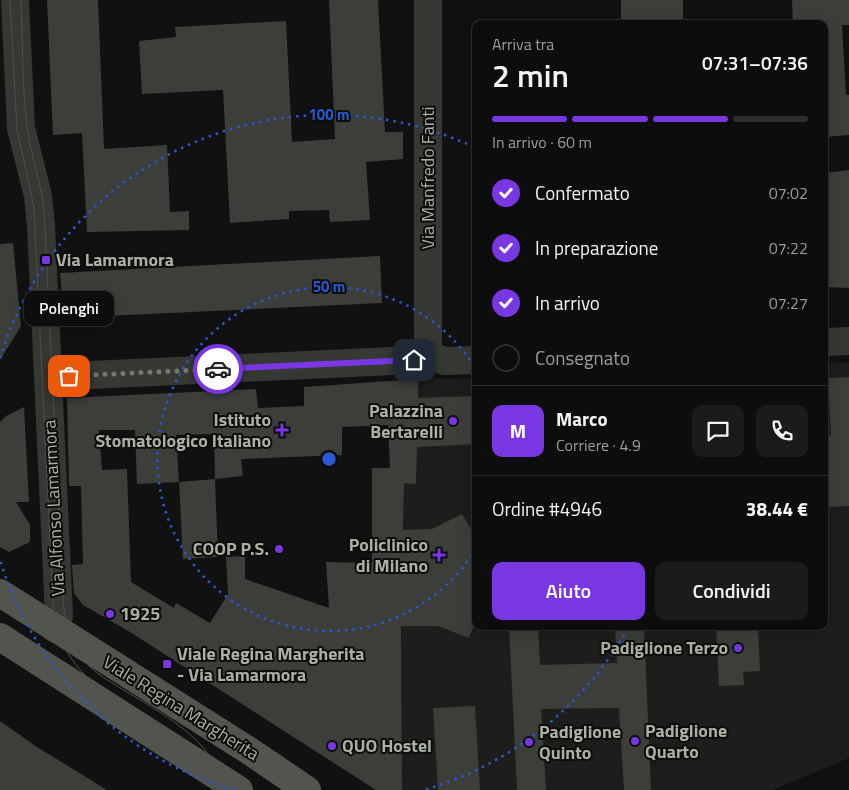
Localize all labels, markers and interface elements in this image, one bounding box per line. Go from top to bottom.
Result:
text: Arriva tra [492,32,554,56]
text: 07:31–07:36 [702,48,808,77]
text: 2 min [492,51,569,99]
text: 100 m [308,103,350,126]
street label: Via Manfredo Fanti [414,106,441,250]
text: In arrivo · 60 m [492,130,592,154]
text: Confermato [535,178,630,207]
icon: check [492,179,520,207]
text: 07:02 [769,181,808,205]
text: In preparazione [535,233,658,262]
icon: check [492,234,520,262]
text: 07:22 [769,236,808,260]
place label: Via Lamarmora [56,246,174,273]
marker: Via Lamarmora [40,254,52,266]
text: 50 m [313,275,345,298]
text: In arrivo [535,288,600,317]
icon: check [492,289,520,317]
callout: Polenghi [24,291,114,326]
text: 07:27 [769,291,808,315]
text: Polenghi [39,296,99,320]
pin [393,339,435,381]
text: Consegnato [535,343,630,372]
courier [193,344,243,394]
icon: home [400,346,428,374]
pin [48,355,90,397]
icon: car [204,355,232,383]
icon: bag [55,362,83,390]
place label: Palazzina Bertarelli [369,397,443,445]
text: Marco [556,404,608,433]
button: chat [692,405,744,457]
button: phone [756,405,808,457]
place label: Istituto Stomatologico Italiano [95,406,271,454]
marker: Palazzina Bertarelli [447,415,459,427]
text: M [510,416,526,445]
street label: Via Alfonso Lamarmora [35,419,72,597]
marker: Istituto Stomatologico Italiano [275,423,289,437]
text: Corriere · 4.9 [556,433,641,457]
centre of rings [320,450,338,468]
text: Ordine #4946 [492,494,602,523]
text: 38.44 € [746,494,808,523]
place label: Policlinico di Milano [349,531,428,579]
place label: COOP P.S. [193,535,269,562]
marker: COOP P.S. [273,543,285,555]
marker: Policlinico di Milano [432,548,446,562]
button: Aiuto [492,562,645,620]
button: Condividi [655,562,808,620]
place label: 1925 [120,600,160,627]
marker: 1925 [104,608,116,620]
place label: Padiglione Terzo [600,634,728,661]
place label: Viale Regina Margherita - Via Lamarmora [177,640,364,688]
marker: Padiglione Terzo [732,642,744,654]
street label: Viale Regina Margherita [98,648,265,767]
marker: Viale Regina Margherita - Via Lamarmora [161,658,173,670]
place label: Padiglione Quarto [645,717,727,765]
place label: Padiglione Quinto [539,718,621,766]
place label: QUO Hostel [342,732,432,759]
marker: Padiglione Quarto [629,735,641,747]
marker: Padiglione Quinto [523,736,535,748]
marker: QUO Hostel [326,740,338,752]

